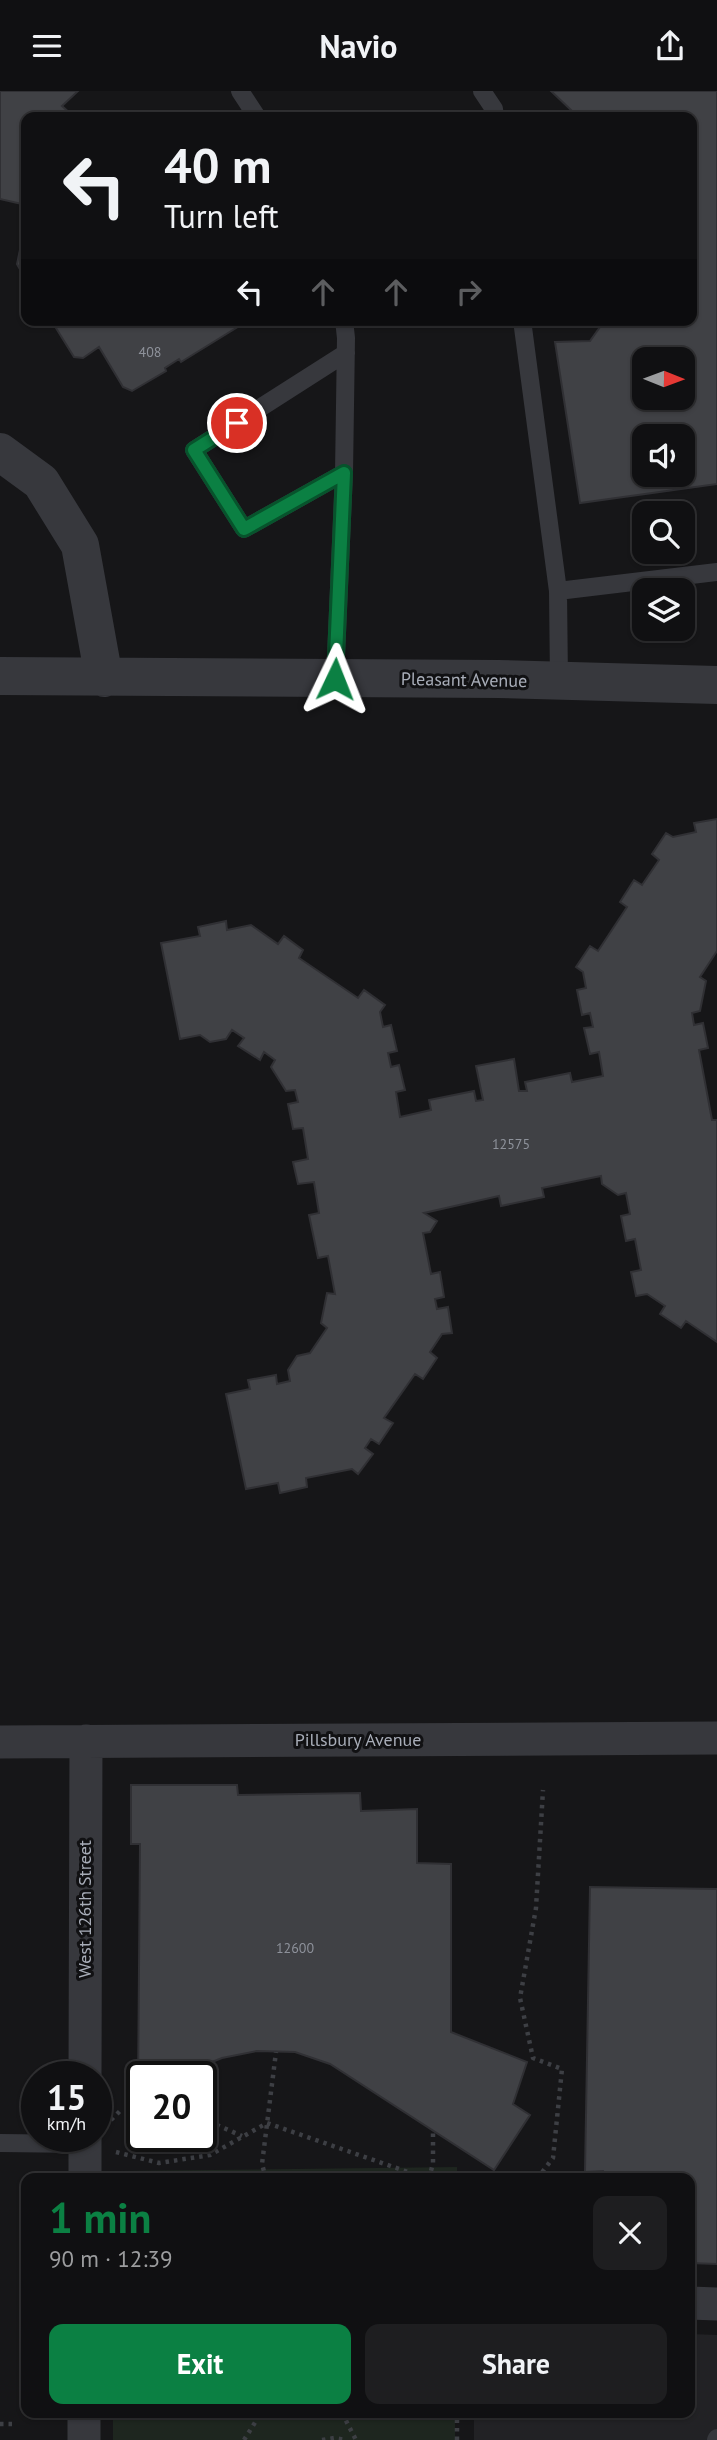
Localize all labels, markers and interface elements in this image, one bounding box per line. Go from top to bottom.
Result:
text: Navio [320,25,397,67]
icon: menu [28,27,66,65]
icon: share [651,27,689,65]
text: 40 m [164,133,271,197]
icon: left [49,140,140,231]
text: Turn left [164,195,279,237]
icon: left [231,273,269,311]
icon: ahead [304,273,342,311]
icon: ahead [377,273,415,311]
icon: right [450,273,488,311]
house number: 408 [139,343,161,361]
north arrow [632,347,695,409]
map controls [632,347,695,641]
pin [207,393,267,453]
icon: arrive [218,404,256,442]
button: sound [632,424,695,487]
button: search [632,501,695,564]
button: layers [632,578,695,641]
position arrow [298,642,372,716]
street label: Pleasant Avenue [401,667,527,692]
house number: 12575 [492,1135,530,1153]
street label: Pillsbury Avenue [295,1728,421,1751]
street label: West 126th Street [73,1840,96,1978]
house number: 12600 [276,1939,314,1957]
speed limit sign: 20 [126,2061,217,2152]
text: 15 [47,2074,86,2120]
text: km/h [47,2112,86,2135]
text: 1 min [49,2190,151,2245]
button: close [593,2196,667,2270]
text: 90 m · 12:39 [49,2244,173,2273]
button: Exit [49,2324,351,2404]
button: Share [365,2324,667,2404]

